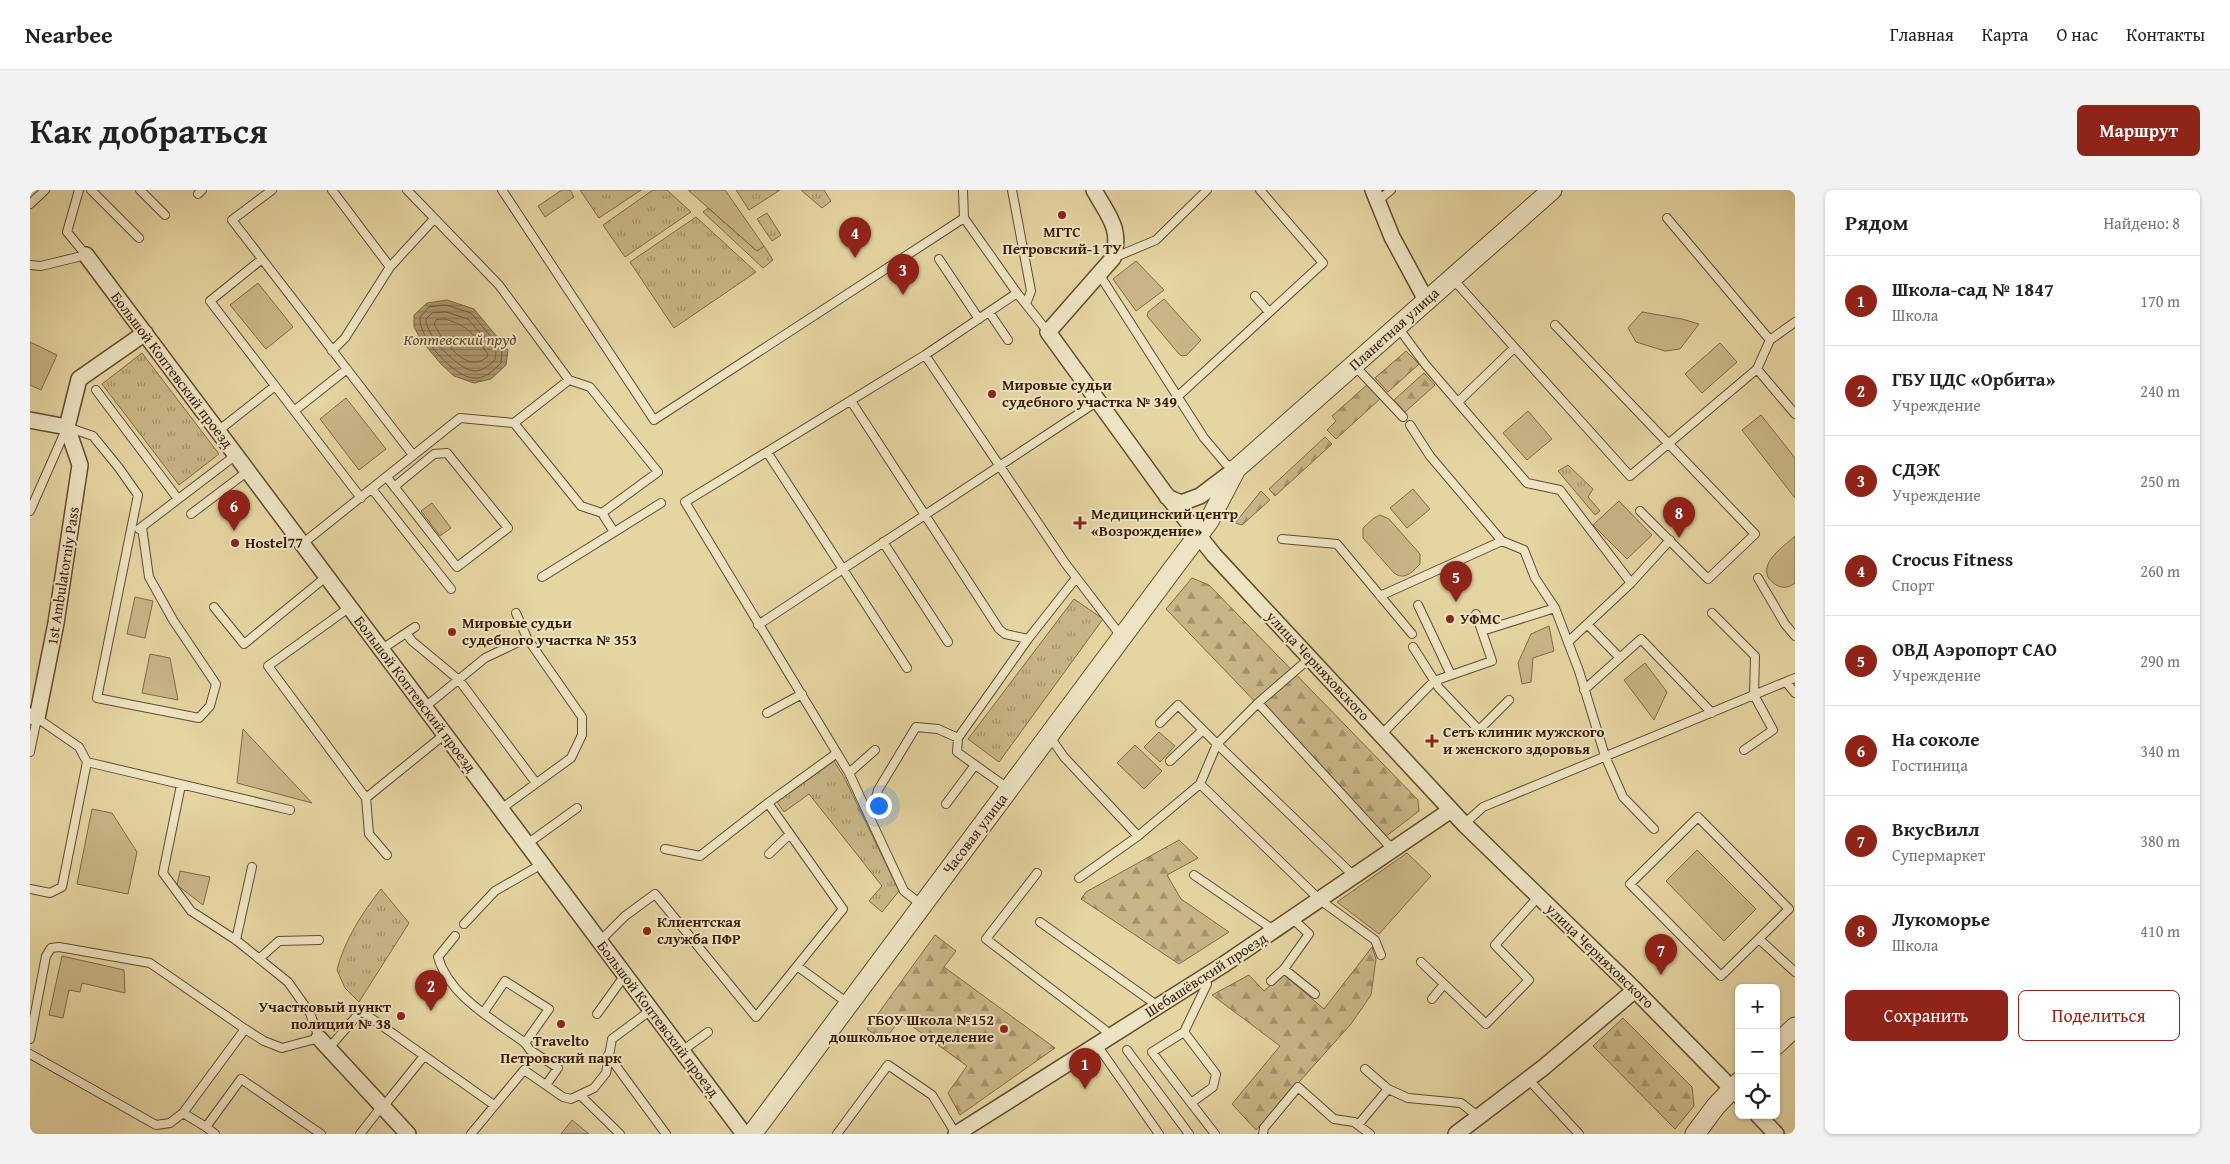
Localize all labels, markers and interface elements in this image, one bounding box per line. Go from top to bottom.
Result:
text: Nearbee [25,17,113,52]
text: Главная [1890,21,1954,48]
text: Карта [1982,21,2028,48]
text: О нас [2056,21,2098,48]
text: Контакты [2126,21,2205,48]
text: Как добраться [30,105,268,156]
button: Маршрут [2077,105,2200,156]
text: Рядом [1845,207,1908,238]
marker: МГТС Петровский-1 ТУ [1056,209,1068,221]
text: Найдено: 8 [2103,211,2180,235]
pin: 4 [839,217,871,258]
place label: МГТС Петровский-1 ТУ [1003,221,1122,259]
pin: 3 [887,254,919,295]
text: Школа-сад № 1847 [1892,275,2054,303]
street label: Планетная улица [1344,282,1444,375]
street label: Большой Коптевский проезд [106,287,238,452]
text: 1 [1857,289,1865,313]
text: 170 m [2140,289,2180,313]
text: Школа [1892,303,1938,327]
water label: Коптевский пруд [404,327,517,351]
text: ГБУ ЦДС «Орбита» [1892,365,2056,393]
place label: Мировые судьи судебного участка № 349 [1002,374,1177,412]
text: 2 [1857,379,1865,403]
text: 240 m [2140,379,2180,403]
marker: Мировые судьи судебного участка № 349 [986,388,998,400]
text: Учреждение [1892,393,1981,417]
text: СДЭК [1892,455,1940,483]
text: 3 [1857,469,1865,493]
text: 250 m [2140,469,2180,493]
text: Учреждение [1892,483,1981,507]
pin: 6 [218,490,250,531]
pin: 8 [1663,497,1695,538]
place label: Медицинский центр «Возрождение» [1091,503,1238,541]
street label: 1st Ambulatorniy Pass [41,505,84,647]
marker: Медицинский центр «Возрождение» [1073,516,1087,530]
place label: Hostel77 [245,532,303,553]
marker: Hostel77 [229,537,241,549]
text: Crocus Fitness [1892,545,2013,573]
text: 4 [1857,559,1865,583]
text: 260 m [2140,559,2180,583]
pin: 5 [1440,561,1472,602]
text: Спорт [1892,573,1934,597]
street label: улица Черняховского [1261,605,1375,725]
place label: УФМС [1460,608,1501,629]
street label: Большой Коптевский проезд [349,611,481,776]
place label: Мировые судьи судебного участка № 353 [462,612,637,650]
marker: УФМС [1444,613,1456,625]
marker: Мировые судьи судебного участка № 353 [446,626,458,638]
text: ОВД Аэропорт САО [1892,635,2057,663]
text: 5 [1857,649,1865,673]
text: 290 m [2140,649,2180,673]
text: Учреждение [1892,663,1981,687]
place label: Сеть клиник мужского и женского здоровья [1443,721,1605,759]
text: На соколе [1892,725,1979,753]
marker: Сеть клиник мужского и женского здоровья [1425,734,1439,748]
text: 6 [1857,739,1865,763]
text: 340 m [2140,739,2180,763]
text: Гостиница [1892,753,1968,777]
street label: Часовая улица [937,788,1013,879]
your location [866,793,892,819]
text: ВкусВилл [1892,815,1979,843]
text: 7 [1857,829,1865,853]
text: 380 m [2140,829,2180,853]
text: Супермаркет [1892,843,1985,867]
street label: улица Черняховского [1541,898,1659,1013]
text: Лукоморье [1892,905,1990,933]
place label: Клиентская служба ПФР [657,911,741,949]
text: 8 [1857,919,1865,943]
text: 410 m [2140,919,2180,943]
marker: Клиентская служба ПФР [641,925,653,937]
street label: Шебашёвский проезд [1141,927,1271,1022]
text: Школа [1892,933,1938,957]
pin: 7 [1645,934,1677,975]
street label: Большой Коптевский проезд [592,936,724,1101]
pin: 2 [415,970,447,1011]
map controls [1735,984,1780,1119]
button: + [1735,984,1780,1029]
button: Сохранить [1845,990,2008,1041]
button: Поделиться [2018,990,2180,1041]
place label: Участковый пункт полиции № 38 [259,996,392,1034]
place label: ГБОУ Школа №152 дошкольное отделение [829,1009,994,1047]
marker: Участковый пункт полиции № 38 [395,1010,407,1022]
marker: Travelto Петровский парк [555,1018,567,1030]
marker: ГБОУ Школа №152 дошкольное отделение [998,1023,1010,1035]
button: − [1735,1029,1780,1074]
place label: Travelto Петровский парк [500,1030,622,1068]
pin: 1 [1069,1048,1101,1089]
button: locate [1735,1074,1780,1119]

